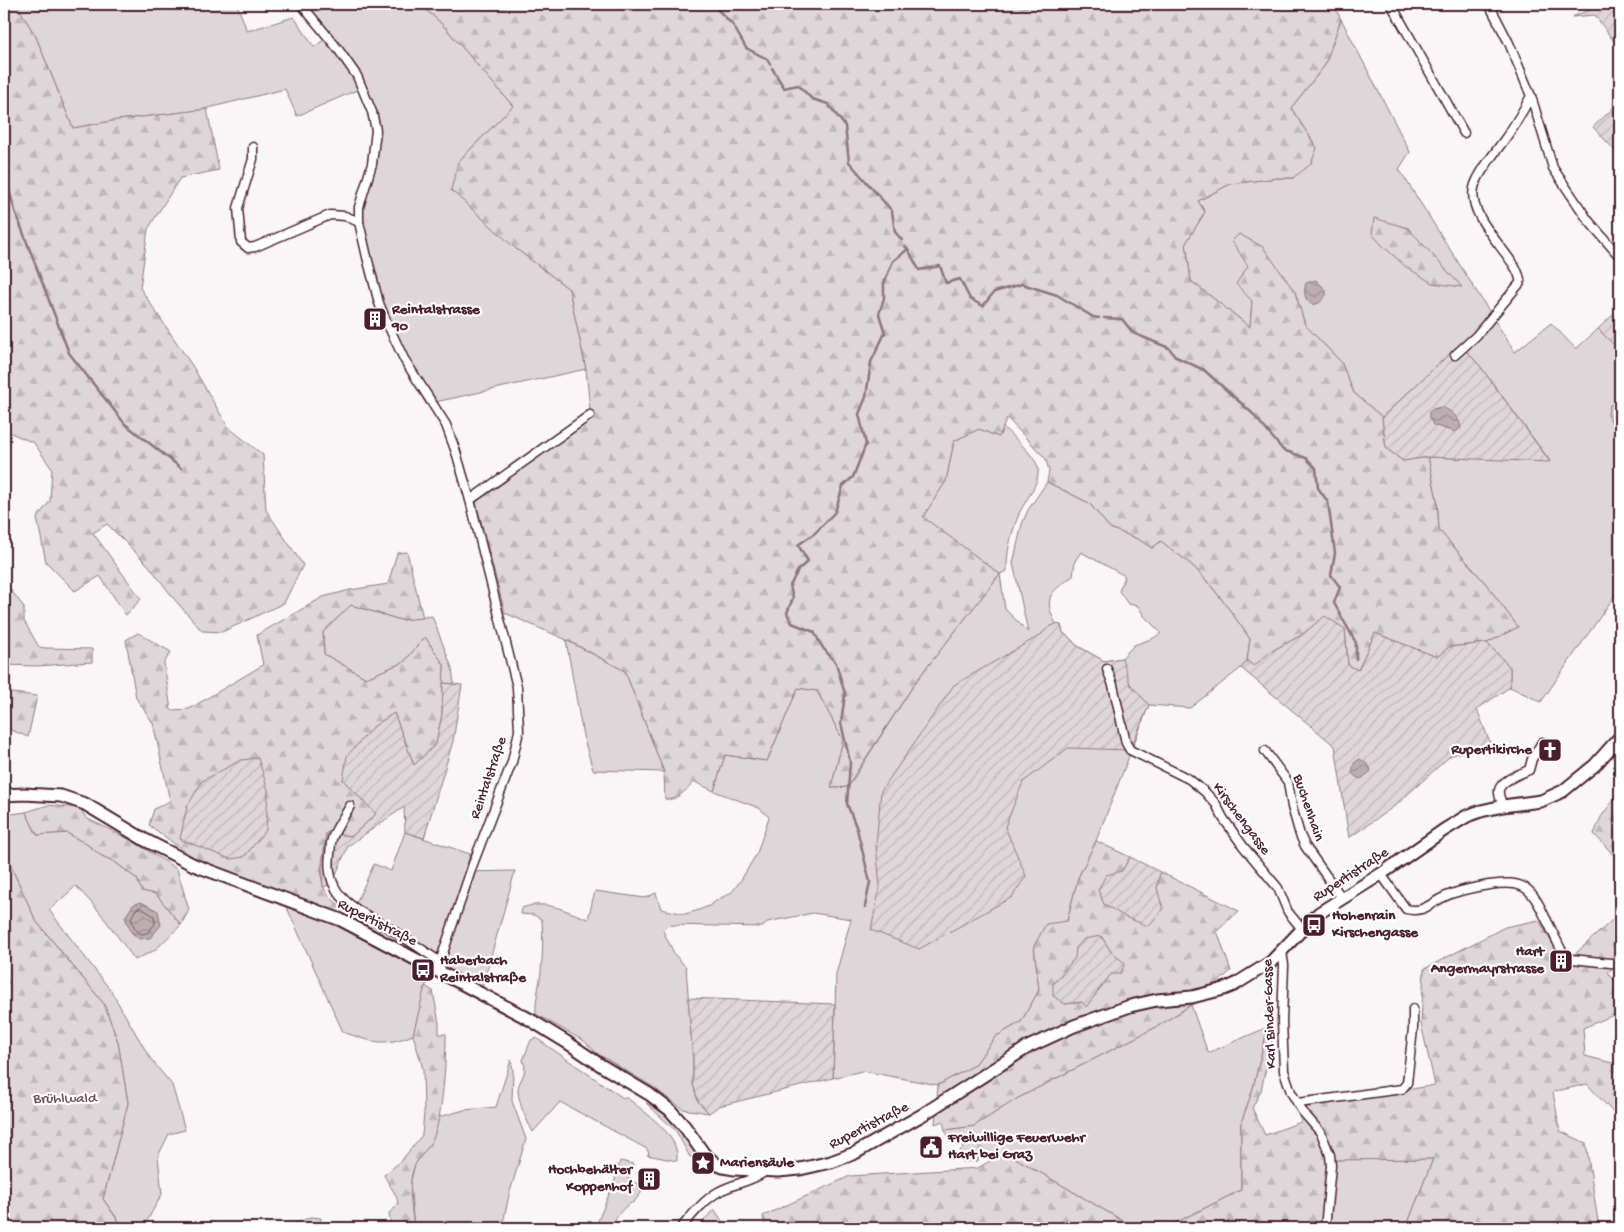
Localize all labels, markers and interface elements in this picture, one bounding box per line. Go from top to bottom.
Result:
place label: Reintalstrasse 90 [391,301,481,336]
building icon: Reintalstrasse 90 [362,306,388,332]
street label: Reintalstraße [467,734,512,822]
church icon: Rupertikirche [1537,737,1563,763]
place label: Rupertikirche [1450,741,1533,759]
street label: Buchenhain [1288,771,1328,844]
street label: Kirschengasse [1208,779,1274,859]
street label: Rupertistraße [1310,844,1393,906]
street label: Rupertistraße [334,895,420,951]
place label: Hohenrain Kirschengasse [1331,907,1419,942]
bus stop icon: Hohenrain Kirschengasse [1301,912,1327,938]
place label: Hart Angermayrstrasse [1430,943,1546,978]
building icon: Hart Angermayrstrasse [1548,948,1574,974]
place label: Haberbach Reintalstraße [439,952,527,987]
bus stop icon: Haberbach Reintalstraße [410,957,436,983]
street label: Karl Binder-Gasse [1259,959,1281,1069]
park label: Brühlwald [32,1090,98,1108]
street label: Rupertistraße [826,1098,912,1154]
place label: Freiwillige Feuerwehr Hart bei Graz [947,1129,1086,1164]
public building icon: Freiwillige Feuerwehr Hart bei Graz [918,1134,944,1160]
place icon: Mariensäule [690,1150,716,1176]
place label: Mariensäule [720,1154,795,1172]
place label: Hochbehälter Koppenhof [548,1161,634,1196]
building icon: Hochbehälter Koppenhof [636,1166,662,1192]

